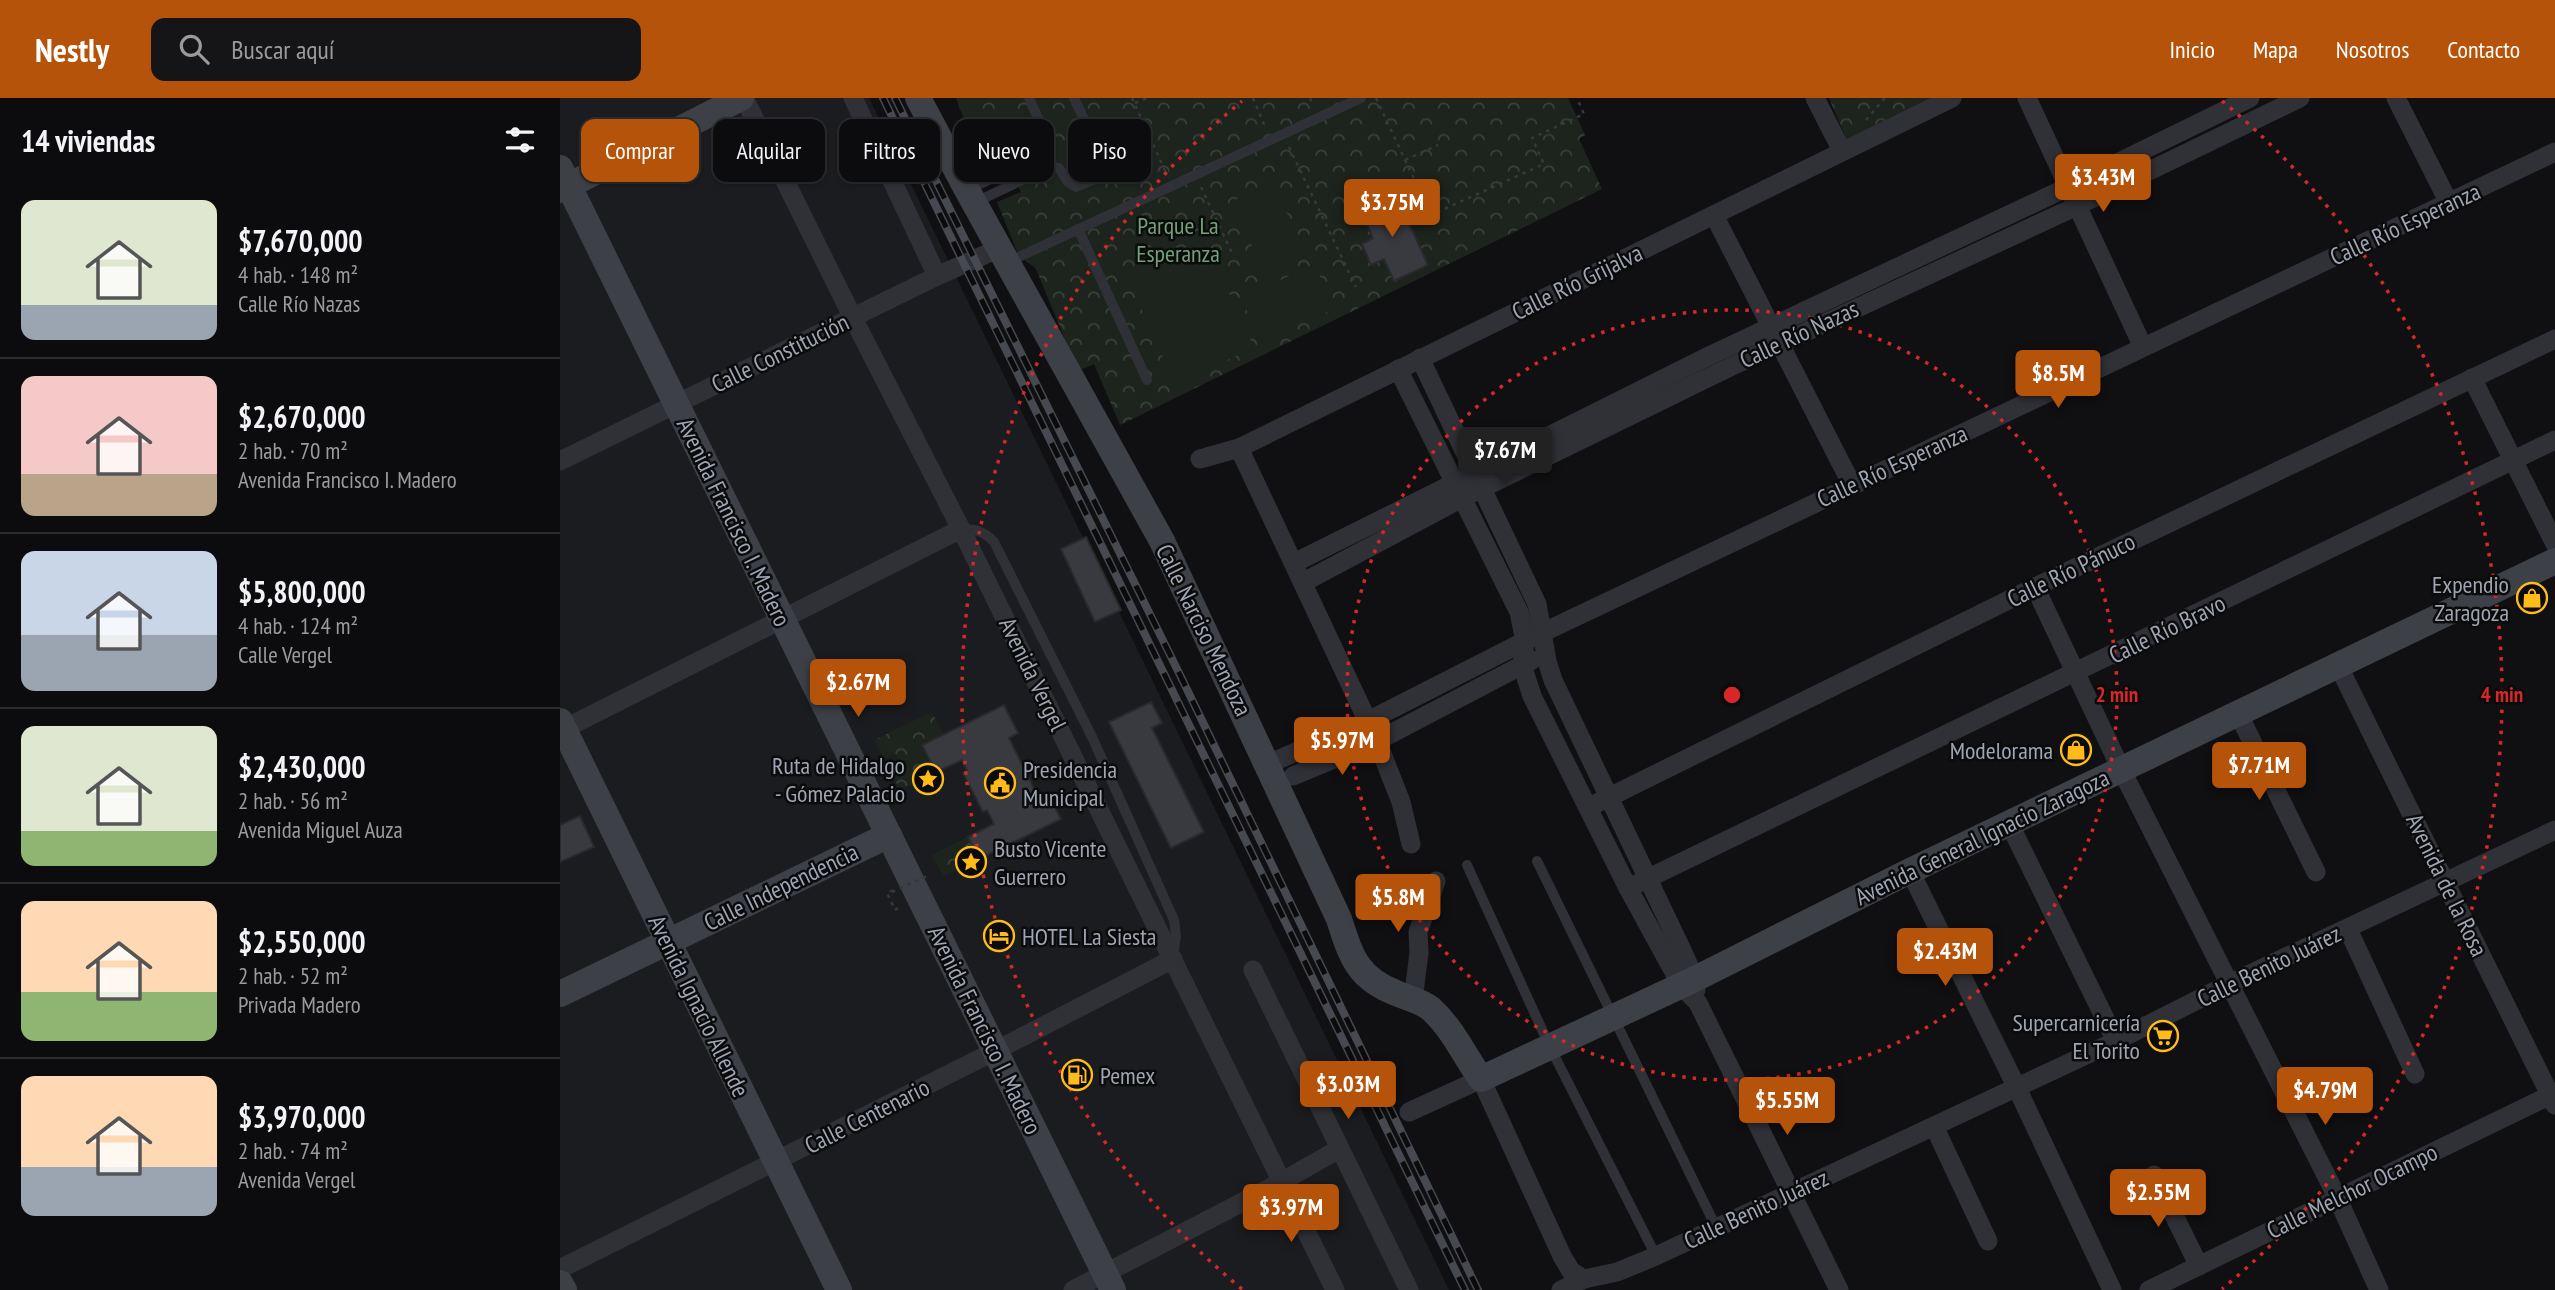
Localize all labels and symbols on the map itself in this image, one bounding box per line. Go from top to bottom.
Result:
pin: $3.43M [2046,155,2160,214]
street label: Calle Río Esperanza [2325,176,2485,272]
pin: $3.75M [1335,180,1449,239]
park label: Parque La Esperanza [1136,210,1220,269]
street label: Calle Río Grijalva [1507,237,1647,327]
street label: Calle Río Nazas [1735,293,1863,375]
street label: Calle Constitución [706,306,854,400]
pin: $8.5M [2009,350,2107,410]
street label: Avenida Francisco I. Madero [670,413,798,631]
street label: Calle Río Esperanza [1812,418,1972,514]
pin: $7.67M [1448,428,1562,487]
street label: Calle Río Pánuco [2002,526,2140,614]
street label: Calle Narciso Mendoza [1149,539,1259,721]
place label: Expendio Zaragoza [2432,569,2509,628]
shop icon: Expendio Zaragoza [2515,581,2549,615]
street label: Calle Río Bravo [2104,587,2230,671]
street label: Avenida Vergel [992,612,1074,736]
pin: $2.67M [801,660,915,719]
text: 2 min [2096,681,2138,708]
text: 4 min [2481,681,2523,708]
centre of rings [1720,683,1744,707]
pin: $5.97M [1285,718,1399,777]
shop icon: Modelorama [2059,733,2093,767]
place label: Modelorama [1950,735,2053,766]
pin: $7.71M [2202,742,2316,802]
place label: Ruta de Hidalgo - Gómez Palacio [772,750,905,809]
place label: Presidencia Municipal [1023,754,1117,813]
place icon: Ruta de Hidalgo - Gómez Palacio [911,762,945,796]
street label: Avenida General Ignacio Zaragoza [1850,762,2114,912]
public building icon: Presidencia Municipal [983,766,1017,800]
street label: Avenida de la Rosa [2399,809,2495,961]
place label: Busto Vicente Guerrero [994,833,1106,892]
street label: Calle Independencia [699,836,863,938]
place icon: Busto Vicente Guerrero [954,845,988,879]
pin: $5.8M [1349,874,1447,934]
street label: Avenida Ignacio Allende [642,910,756,1102]
street label: Calle Benito Juárez [2192,918,2346,1014]
hotel icon: HOTEL La Siesta [982,919,1016,953]
street label: Avenida Francisco I. Madero [921,921,1049,1139]
place label: HOTEL La Siesta [1022,921,1156,952]
pin: $2.43M [1888,928,2002,988]
place label: Supercarnicería El Torito [2012,1007,2140,1066]
supermarket icon: Supercarnicería El Torito [2146,1019,2180,1053]
fuel station icon: Pemex [1060,1058,1094,1092]
place label: Pemex [1100,1060,1155,1091]
pin: $3.03M [1291,1062,1405,1121]
pin: $4.79M [2268,1068,2382,1127]
street label: Calle Centenario [799,1071,935,1161]
pin: $5.55M [1730,1077,1844,1137]
street label: Calle Melchor Ocampo [2262,1136,2442,1246]
street label: Calle Benito Juárez [1679,1162,1833,1256]
pin: $2.55M [2101,1170,2215,1229]
pin: $3.97M [1234,1184,1348,1244]

